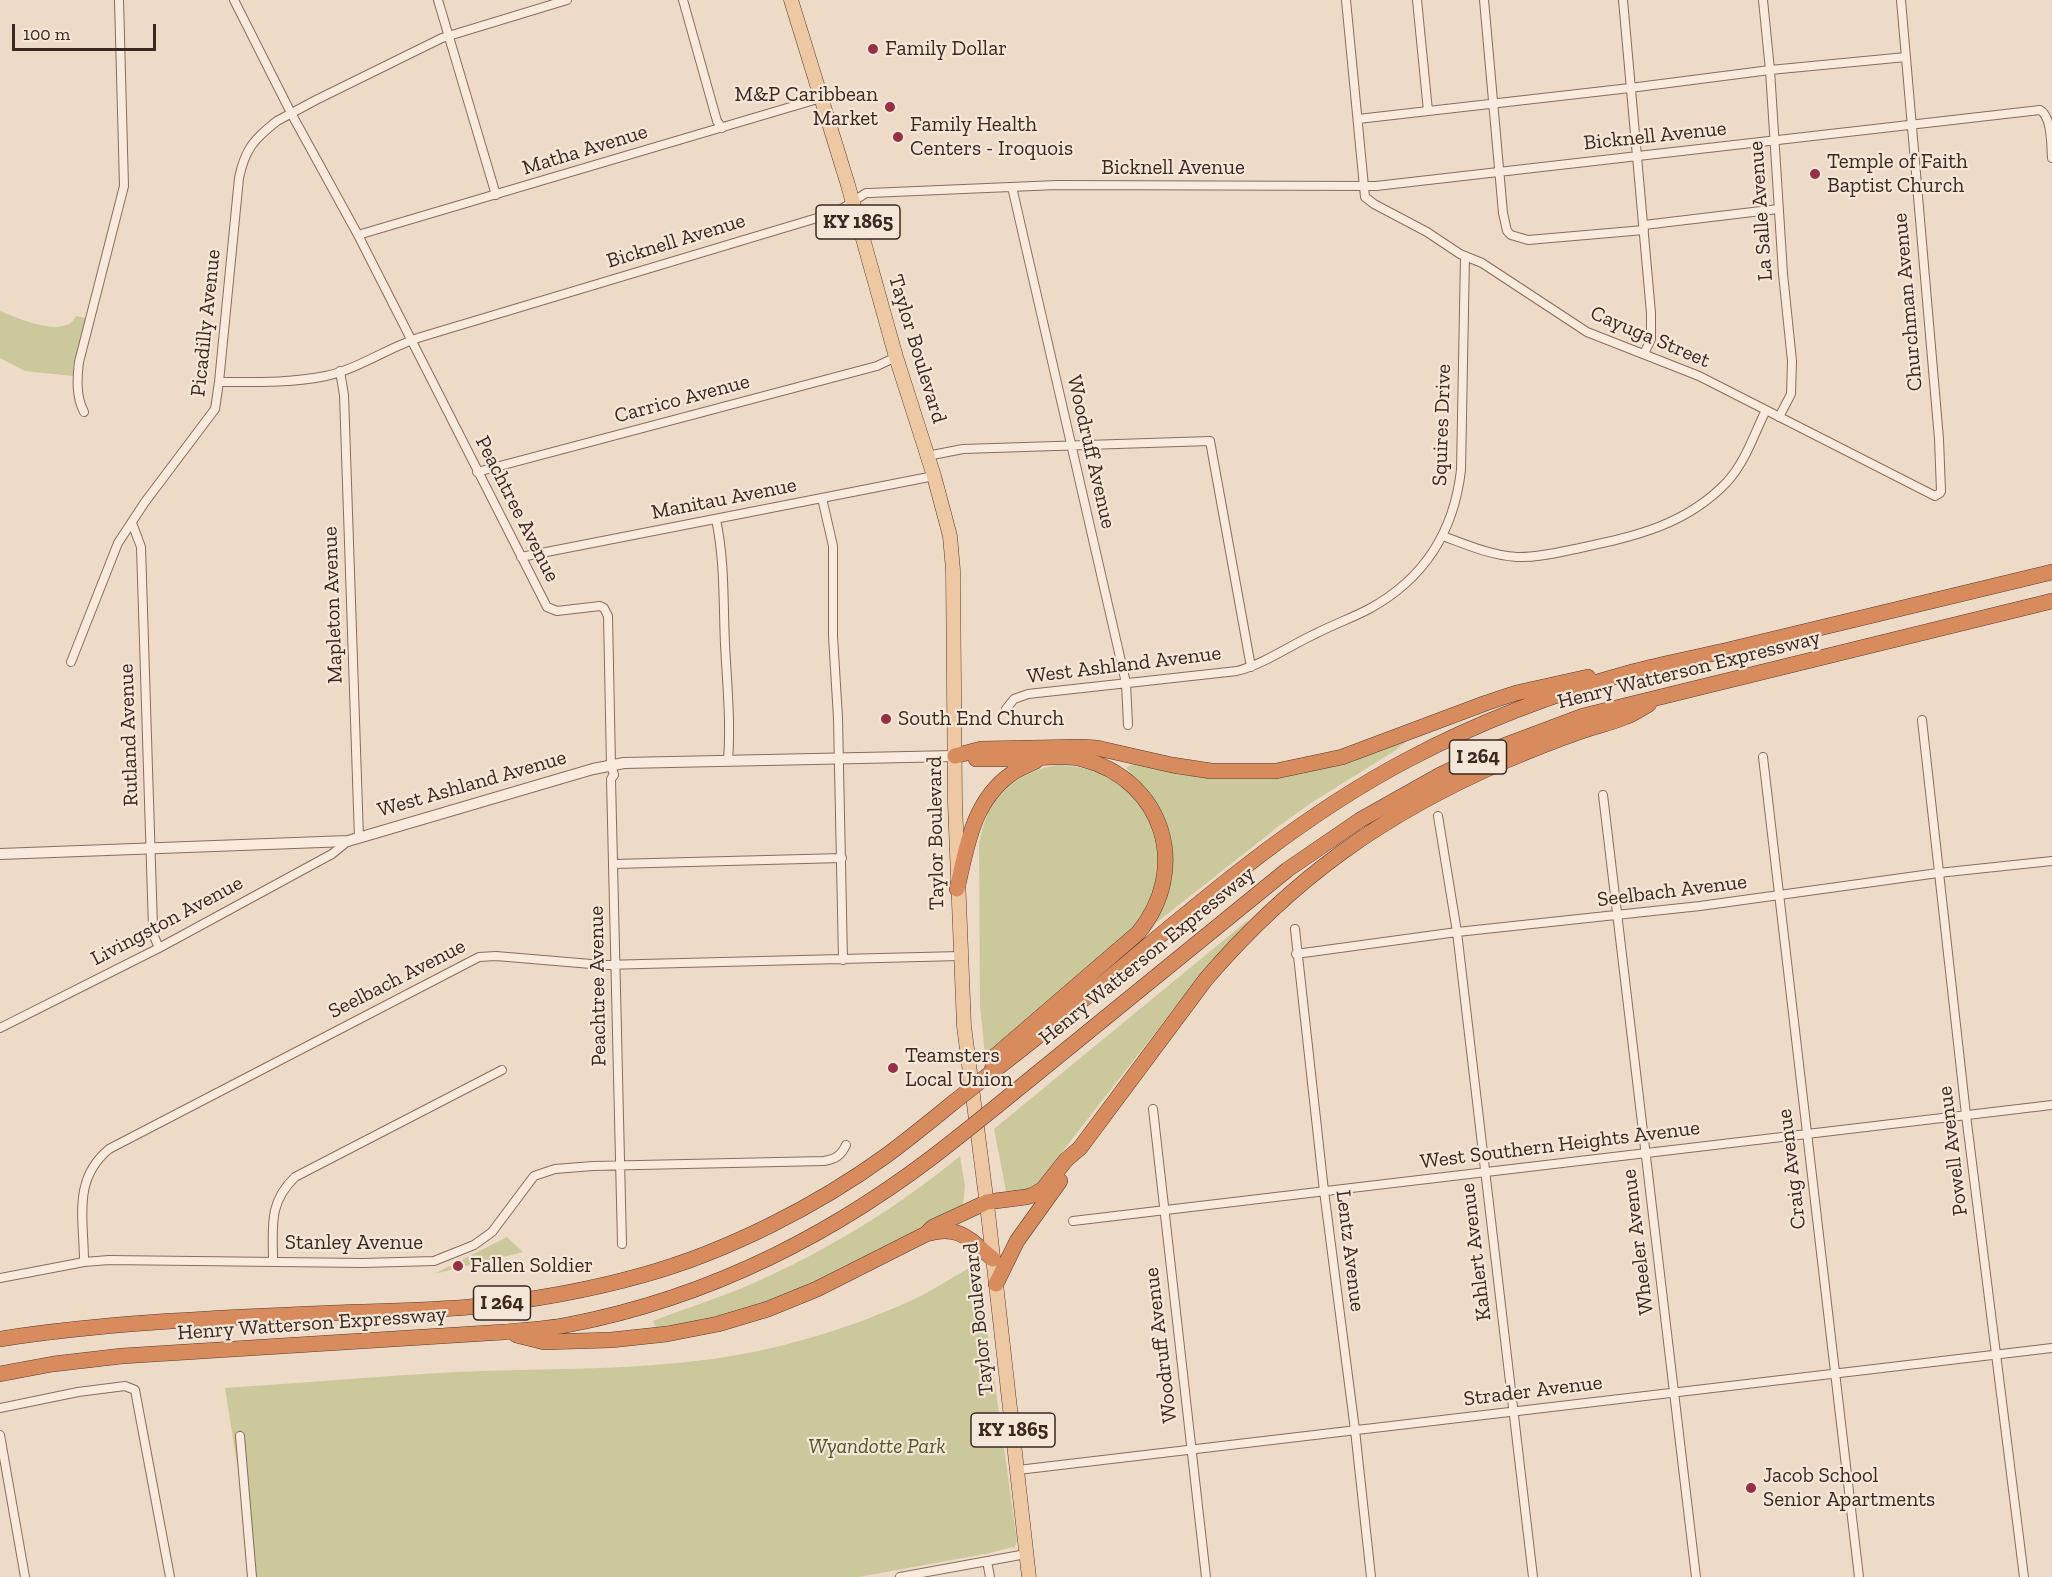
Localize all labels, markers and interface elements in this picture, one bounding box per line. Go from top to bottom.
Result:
scale bar [15,12,159,50]
text: 100 m [23,23,70,45]
place label: Family Dollar [885,36,1007,62]
marker: Family Dollar [866,42,880,56]
place label: M&P Caribbean Market [734,82,878,132]
marker: M&P Caribbean Market [883,100,897,114]
place label: Family Health Centers - Iroquois [910,112,1073,162]
street label: Bicknell Avenue [1582,116,1728,156]
street label: Matha Avenue [519,119,651,181]
marker: Family Health Centers - Iroquois [891,130,905,144]
street label: La Salle Avenue [1744,140,1778,282]
place label: Temple of Faith Baptist Church [1827,149,1968,199]
street label: Bicknell Avenue [1101,155,1245,181]
marker: Temple of Faith Baptist Church [1808,167,1822,181]
road number: KY 1865 [816,205,900,239]
street label: Bicknell Avenue [604,208,748,274]
street label: Churchman Avenue [1888,212,1928,392]
street label: Picadilly Avenue [186,248,226,398]
street label: Taylor Boulevard [882,272,952,426]
street label: Cayuga Street [1586,300,1714,374]
street label: Squires Drive [1427,364,1457,486]
street label: Carrico Avenue [612,369,752,429]
street label: Woodruff Avenue [1061,373,1121,531]
street label: Peachtree Avenue [469,432,565,586]
street label: Manitau Avenue [649,473,799,525]
street label: Mapleton Avenue [318,526,348,684]
street label: Henry Watterson Expressway [1555,625,1823,715]
street label: West Ashland Avenue [1025,641,1223,689]
street label: Rutland Avenue [114,663,144,807]
place label: South End Church [898,706,1064,732]
marker: South End Church [879,712,893,726]
road number: I 264 [1450,740,1506,774]
street label: West Ashland Avenue [375,745,569,823]
street label: Taylor Boulevard [922,756,950,910]
street label: Henry Watterson Expressway [1034,861,1260,1051]
street label: Seelbach Avenue [1596,869,1748,913]
street label: Livingston Avenue [87,870,247,972]
street label: Peachtree Avenue [584,905,612,1067]
street label: Seelbach Avenue [324,934,470,1024]
place label: Teamsters Local Union [905,1043,1013,1093]
marker: Teamsters Local Union [886,1061,900,1075]
street label: Powell Avenue [1933,1085,1973,1217]
street label: Craig Avenue [1772,1107,1812,1231]
street label: West Southern Heights Avenue [1419,1115,1701,1175]
street label: Wheeler Avenue [1617,1168,1659,1316]
street label: Kahlert Avenue [1455,1182,1497,1322]
street label: Lentz Avenue [1330,1189,1370,1313]
street label: Stanley Avenue [285,1230,423,1256]
street label: Taylor Boulevard [958,1241,1000,1397]
place label: Fallen Soldier [470,1253,593,1279]
marker: Fallen Soldier [451,1259,465,1273]
street label: Woodruff Avenue [1139,1266,1183,1424]
road number: I 264 [474,1286,530,1320]
street label: Henry Watterson Expressway [177,1302,447,1346]
street label: Strader Avenue [1462,1370,1604,1412]
road number: KY 1865 [971,1413,1055,1447]
park label: Wyandotte Park [808,1434,946,1460]
place label: Jacob School Senior Apartments [1763,1463,1935,1513]
marker: Jacob School Senior Apartments [1744,1481,1758,1495]

